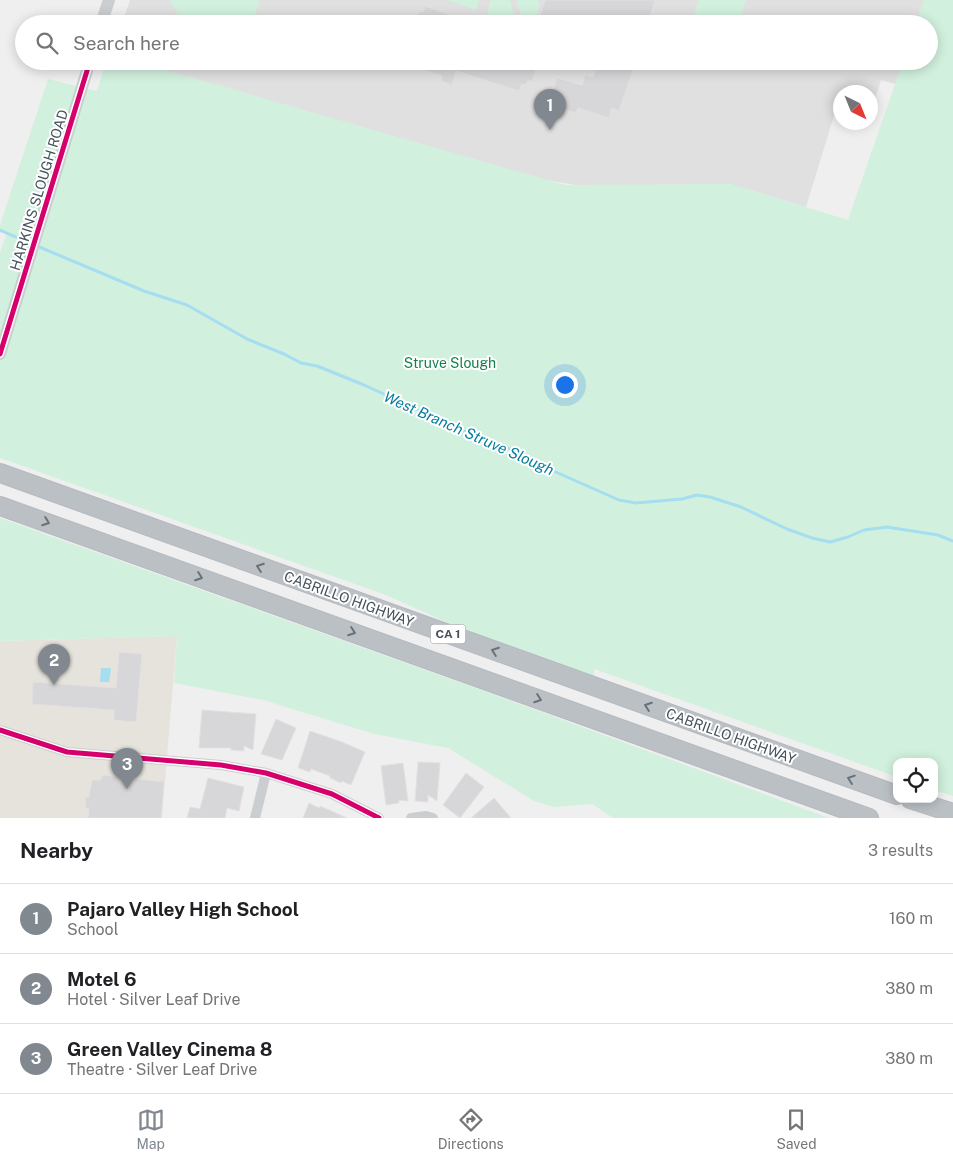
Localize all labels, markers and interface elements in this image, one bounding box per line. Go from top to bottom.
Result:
search box [15,15,938,70]
icon: search [33,29,61,57]
text: Search here [73,32,180,54]
north arrow [833,85,878,130]
pin: 1 [534,89,566,130]
street label: HARKINS SLOUGH ROAD [7,108,71,272]
park label: Struve Slough [404,355,496,371]
your location [552,372,578,398]
water label: West Branch Struve Slough [381,388,557,478]
one-way arrow [41,516,50,526]
one-way arrow [256,563,265,573]
street label: CABRILLO HIGHWAY [282,568,416,630]
one-way arrow [194,571,203,581]
road number: CA 1 [430,624,466,644]
one-way arrow [347,626,355,636]
pin: 2 [38,644,70,685]
one-way arrow [492,647,500,657]
one-way arrow [533,693,541,703]
one-way arrow [645,702,653,712]
street label: CABRILLO HIGHWAY [664,705,798,767]
pin: 3 [111,748,143,789]
map controls [893,758,938,803]
button: locate [893,758,938,803]
one-way arrow [847,775,855,785]
text: Nearby [20,838,93,863]
text: 3 results [868,841,933,860]
text: Pajaro Valley High School [67,898,299,920]
text: 1 [33,909,39,928]
text: 160 m [889,909,933,928]
text: School [67,920,118,939]
text: Motel 6 [67,968,136,990]
text: 2 [31,979,41,998]
text: 380 m [885,979,933,998]
text: Hotel · Silver Leaf Drive [67,990,241,1009]
text: Green Valley Cinema 8 [67,1038,272,1060]
text: 3 [31,1049,41,1068]
text: 380 m [885,1049,933,1068]
text: Theatre · Silver Leaf Drive [67,1060,257,1079]
tab: Map [136,1106,165,1152]
tab: Directions [438,1106,504,1152]
tab: Saved [776,1106,817,1152]

